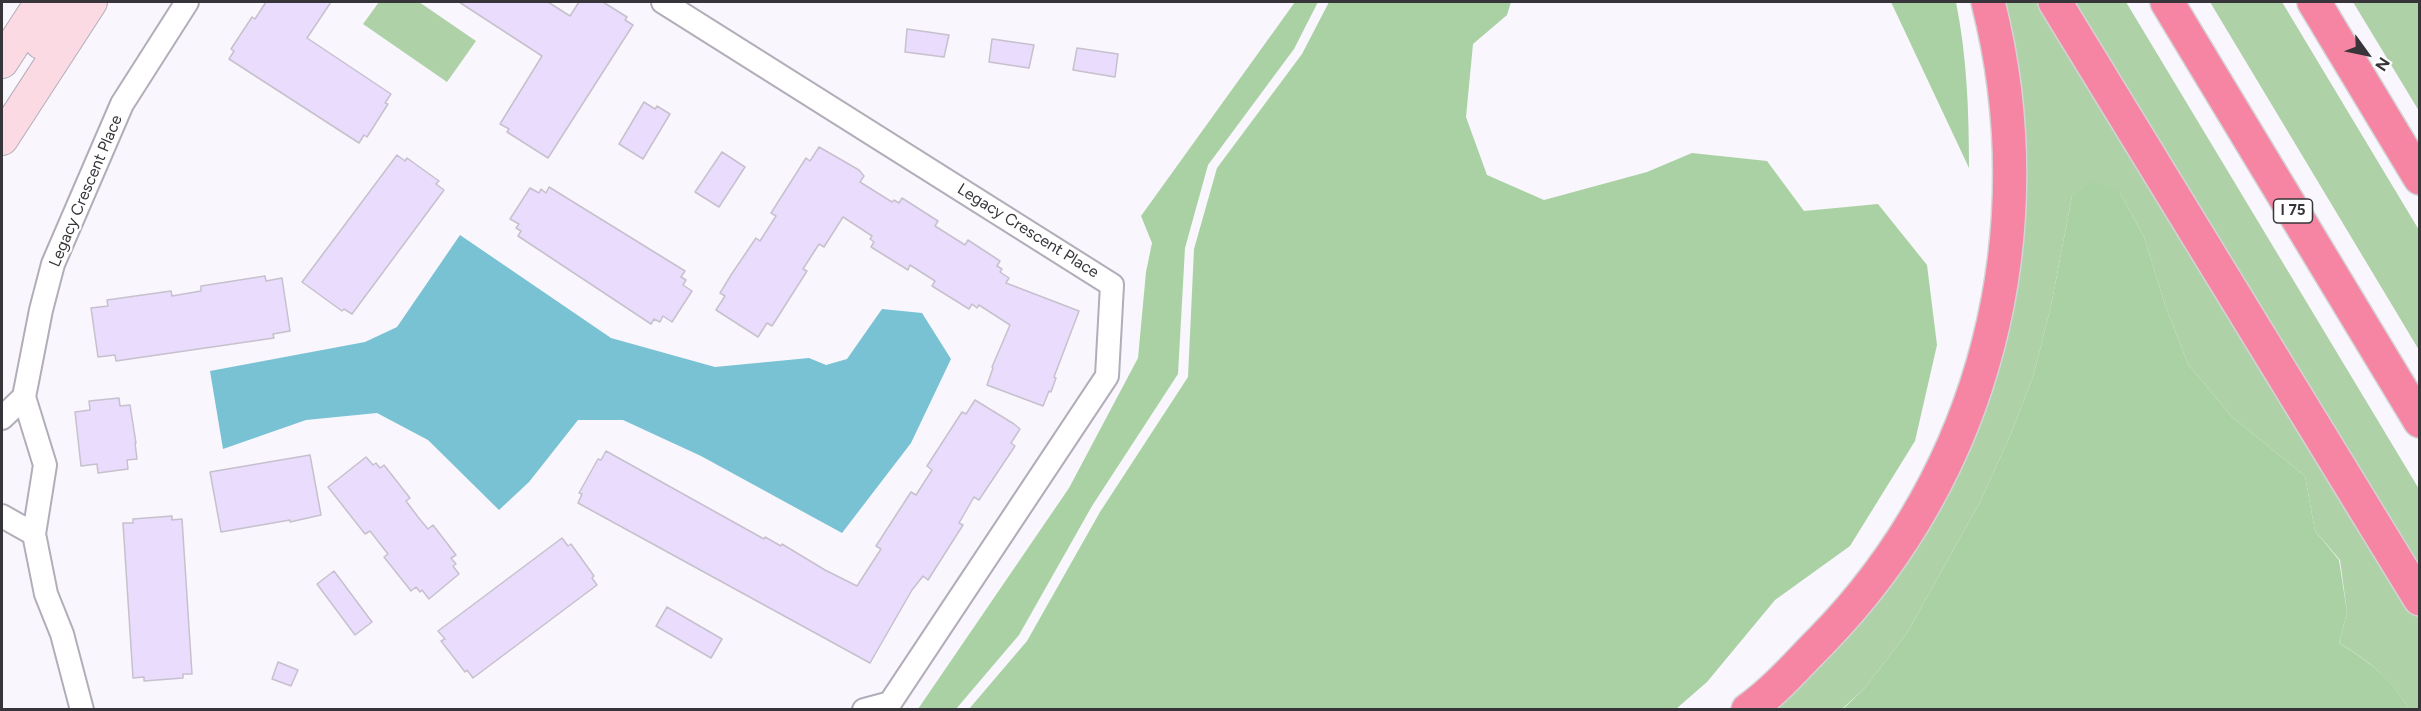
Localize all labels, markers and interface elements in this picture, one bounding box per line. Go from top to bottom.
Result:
north arrow [2337,24,2397,84]
text: N [2371,54,2394,74]
street label: Legacy Crescent Place [45,112,127,270]
street label: Legacy Crescent Place [954,180,1102,282]
road number: I 75 [2274,199,2312,223]

